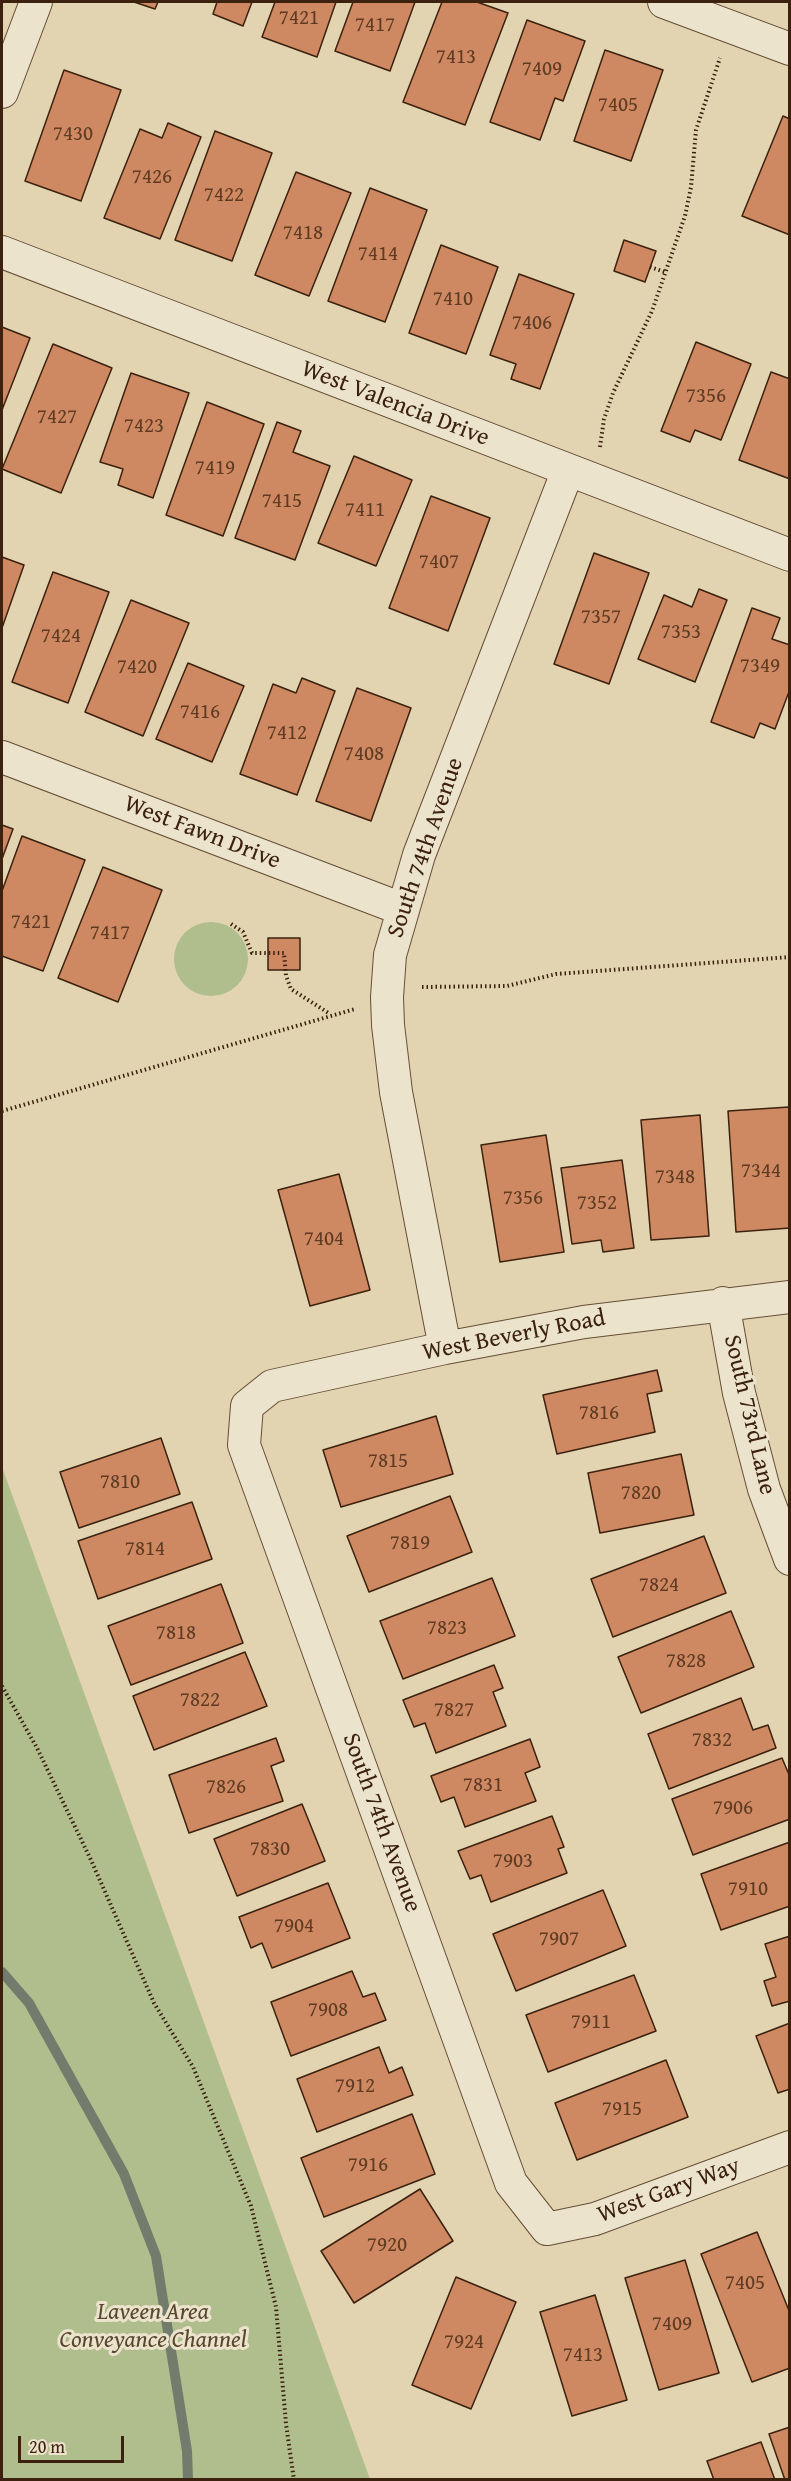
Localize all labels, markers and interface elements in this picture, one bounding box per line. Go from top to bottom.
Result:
house number: 7421 [279,6,319,32]
house number: 7417 [355,13,395,39]
house number: 7413 [436,45,476,71]
house number: 7409 [522,57,562,83]
house number: 7405 [598,93,638,119]
house number: 7430 [53,122,93,148]
house number: 7426 [132,165,172,191]
house number: 7422 [204,183,244,209]
house number: 7418 [283,221,323,247]
house number: 7414 [358,242,398,268]
house number: 7410 [433,287,473,313]
house number: 7406 [512,311,552,337]
street label: West Valencia Drive [297,355,493,453]
house number: 7356 [686,384,726,410]
house number: 7427 [37,405,77,431]
house number: 7423 [124,414,164,440]
house number: 7419 [195,456,235,482]
house number: 7415 [262,489,302,515]
house number: 7411 [345,498,385,524]
house number: 7407 [419,550,459,576]
house number: 7357 [581,605,621,631]
house number: 7353 [661,620,701,646]
house number: 7424 [41,624,81,650]
house number: 7349 [740,654,780,680]
house number: 7420 [117,655,157,681]
house number: 7416 [180,700,220,726]
house number: 7412 [267,721,307,747]
house number: 7408 [344,742,384,768]
street label: South 74th Avenue [382,754,470,942]
street label: West Fawn Drive [120,790,284,876]
house number: 7421 [11,910,51,936]
house number: 7417 [90,921,130,947]
house number: 7344 [741,1159,781,1185]
house number: 7348 [655,1165,695,1191]
house number: 7356 [503,1186,543,1212]
house number: 7352 [577,1191,617,1217]
house number: 7404 [304,1227,344,1253]
street label: West Beverly Road [420,1304,608,1368]
street label: South 73rd Lane [717,1332,781,1498]
house number: 7816 [579,1401,619,1427]
house number: 7815 [368,1449,408,1475]
house number: 7810 [100,1470,140,1496]
house number: 7820 [621,1481,661,1507]
house number: 7819 [390,1531,430,1557]
house number: 7814 [125,1537,165,1563]
house number: 7824 [639,1573,679,1599]
house number: 7823 [427,1616,467,1642]
house number: 7818 [156,1621,196,1647]
house number: 7828 [666,1649,706,1675]
house number: 7822 [180,1688,220,1714]
house number: 7827 [434,1698,474,1724]
house number: 7832 [692,1728,732,1754]
street label: South 74th Avenue [335,1730,427,1916]
house number: 7831 [463,1773,503,1799]
house number: 7826 [206,1775,246,1801]
house number: 7906 [713,1796,753,1822]
house number: 7830 [250,1837,290,1863]
house number: 7903 [493,1849,533,1875]
house number: 7910 [728,1877,768,1903]
house number: 7904 [274,1914,314,1940]
house number: 7907 [539,1927,579,1953]
house number: 7908 [308,1998,348,2024]
house number: 7911 [571,2010,611,2036]
house number: 7912 [335,2074,375,2100]
house number: 7915 [602,2097,642,2123]
street label: West Gary Way [594,2152,744,2230]
house number: 7916 [348,2153,388,2179]
house number: 7920 [367,2233,407,2259]
house number: 7405 [725,2271,765,2297]
park label: Laveen Area Conveyance Channel [59,2299,247,2355]
house number: 7409 [652,2312,692,2338]
house number: 7924 [444,2330,484,2356]
house number: 7413 [563,2343,603,2369]
scale bar [21,2424,128,2462]
text: 20 m [29,2433,65,2460]

